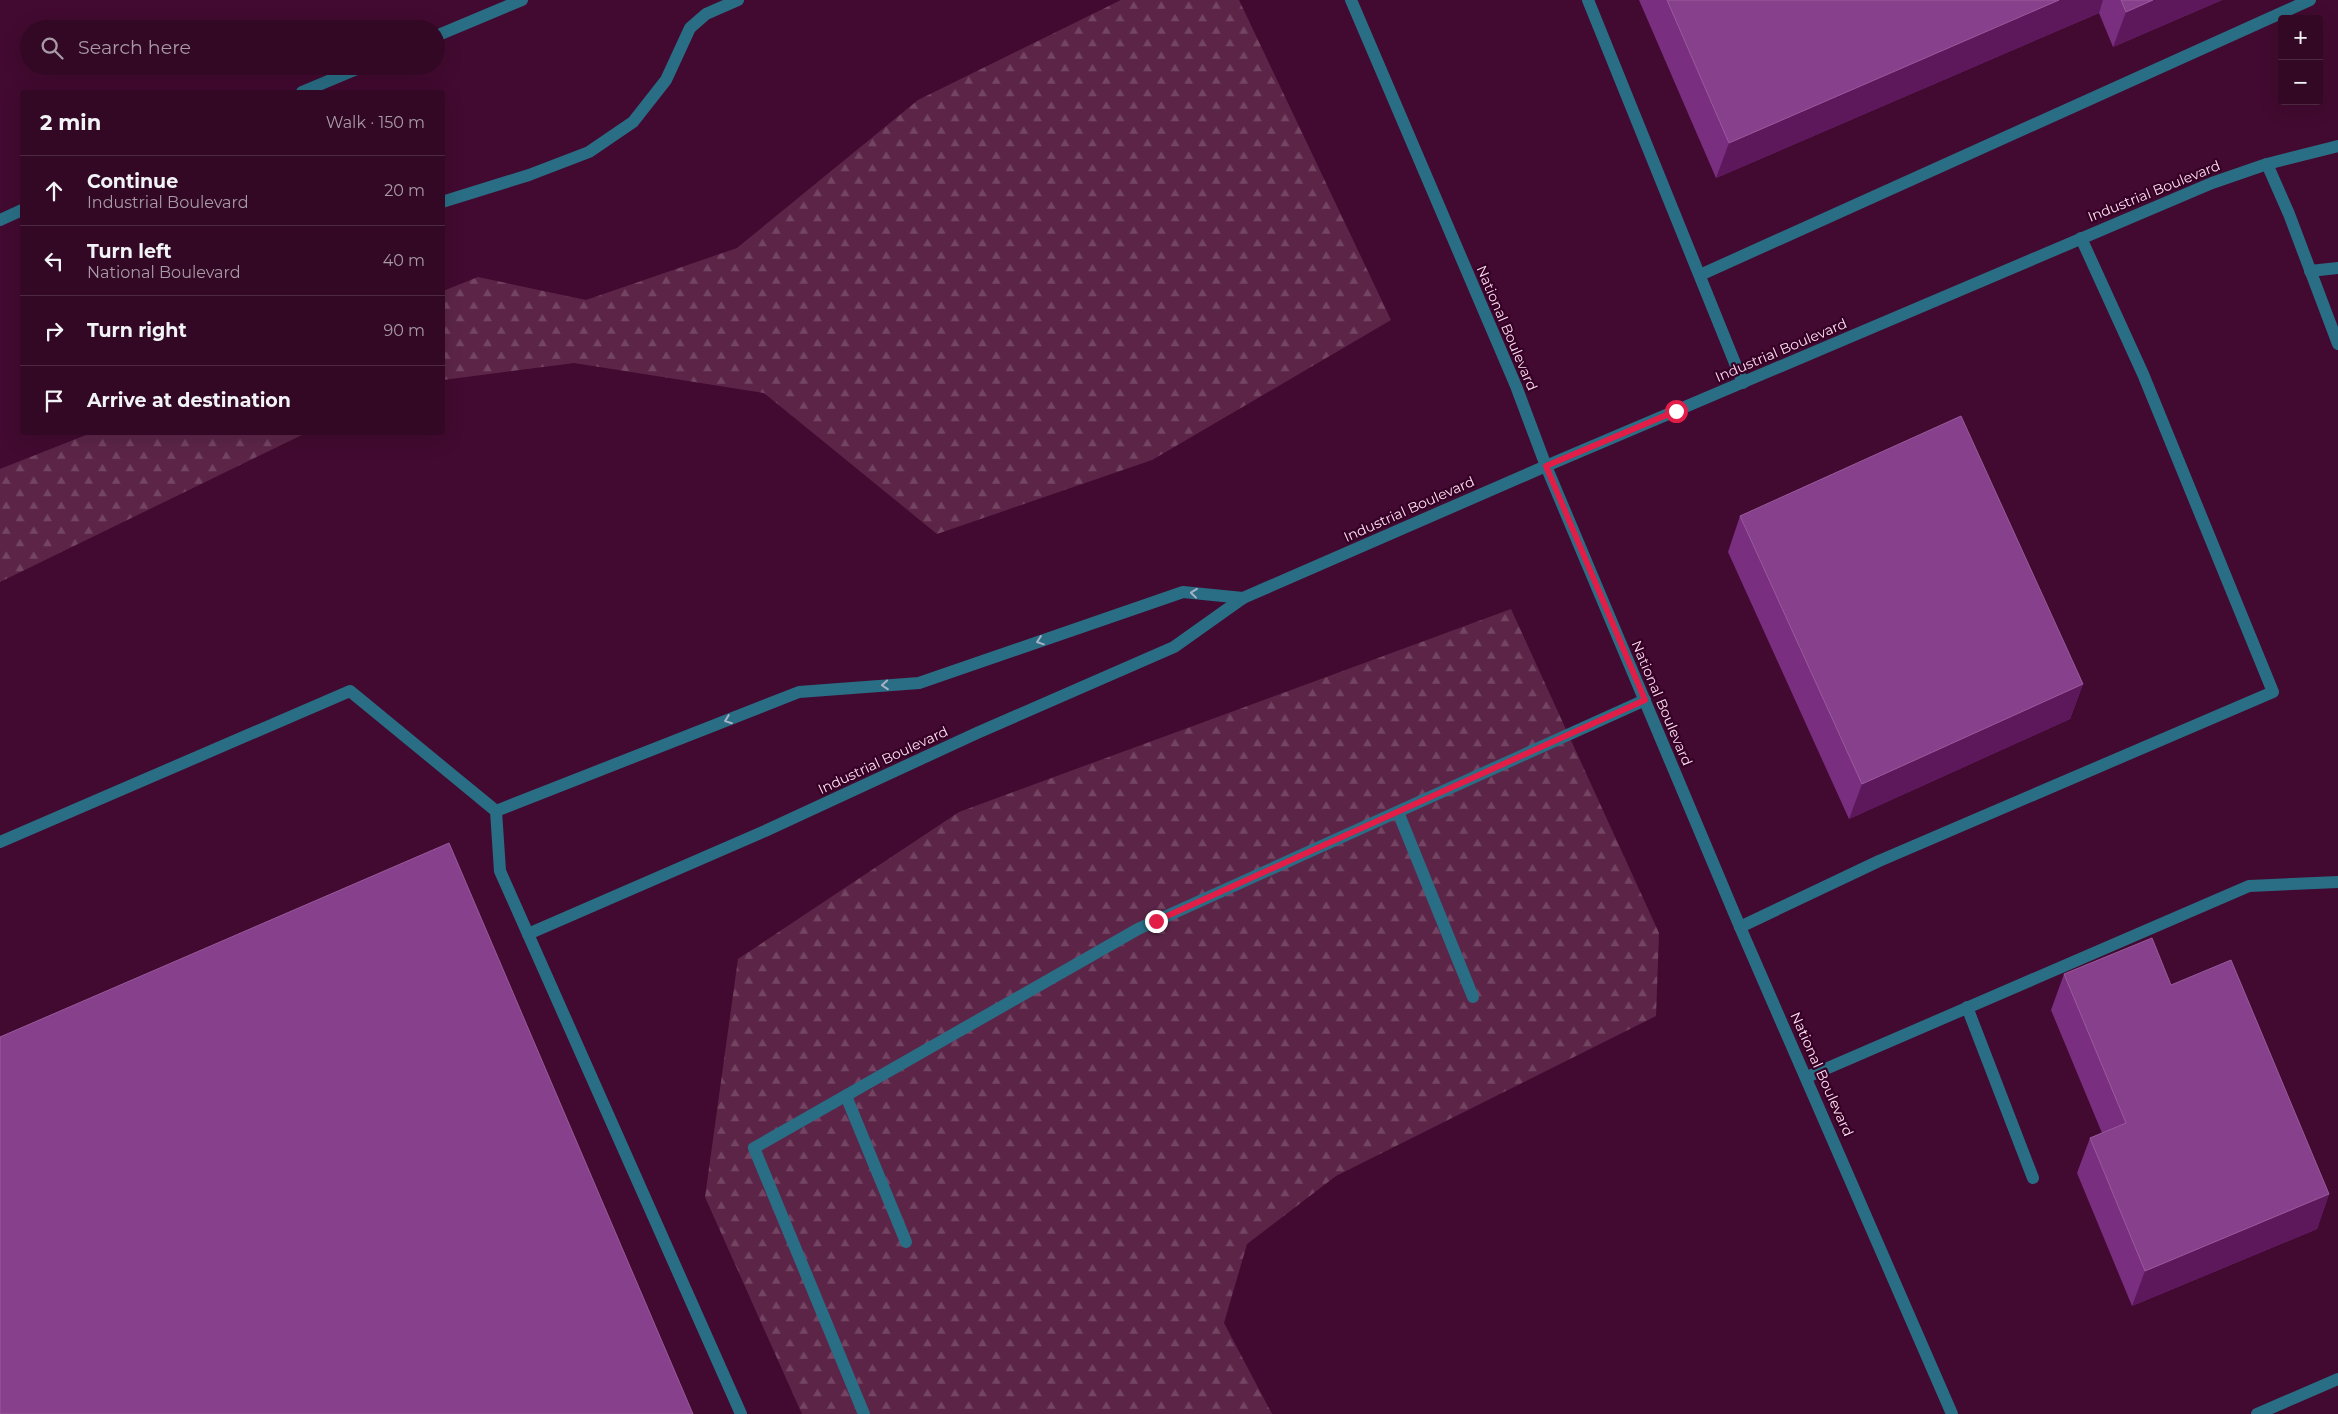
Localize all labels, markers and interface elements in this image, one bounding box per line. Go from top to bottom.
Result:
map controls [2278,15,2323,105]
button: + [2278,15,2323,60]
search box [20,20,445,75]
icon: search [38,34,66,62]
text: Search here [78,36,191,59]
button: − [2278,60,2323,105]
text: 2 min [40,110,101,135]
text: Walk · 150 m [326,113,425,132]
street label: Industrial Boulevard [2085,156,2223,226]
text: Continue [87,170,178,193]
icon: ahead [40,177,68,205]
text: 20 m [384,181,425,200]
text: Industrial Boulevard [87,193,249,212]
text: Turn left [87,240,172,263]
icon: left [40,247,68,275]
text: 40 m [383,251,425,270]
text: National Boulevard [87,263,241,282]
street label: National Boulevard [1472,263,1542,393]
street label: Industrial Boulevard [1712,314,1850,386]
icon: right [40,317,68,345]
text: Turn right [87,319,187,342]
text: 90 m [383,321,425,340]
icon: arrive [40,387,68,415]
text: Arrive at destination [87,389,291,412]
route start [1665,400,1688,423]
street label: Industrial Boulevard [1341,472,1477,546]
one-way arrow [1190,588,1198,599]
one-way arrow [1036,635,1045,645]
street label: National Boulevard [1627,638,1697,768]
one-way arrow [880,680,888,691]
one-way arrow [724,713,733,724]
street label: Industrial Boulevard [815,722,951,798]
route end [1145,910,1168,933]
street label: National Boulevard [1786,1009,1858,1139]

